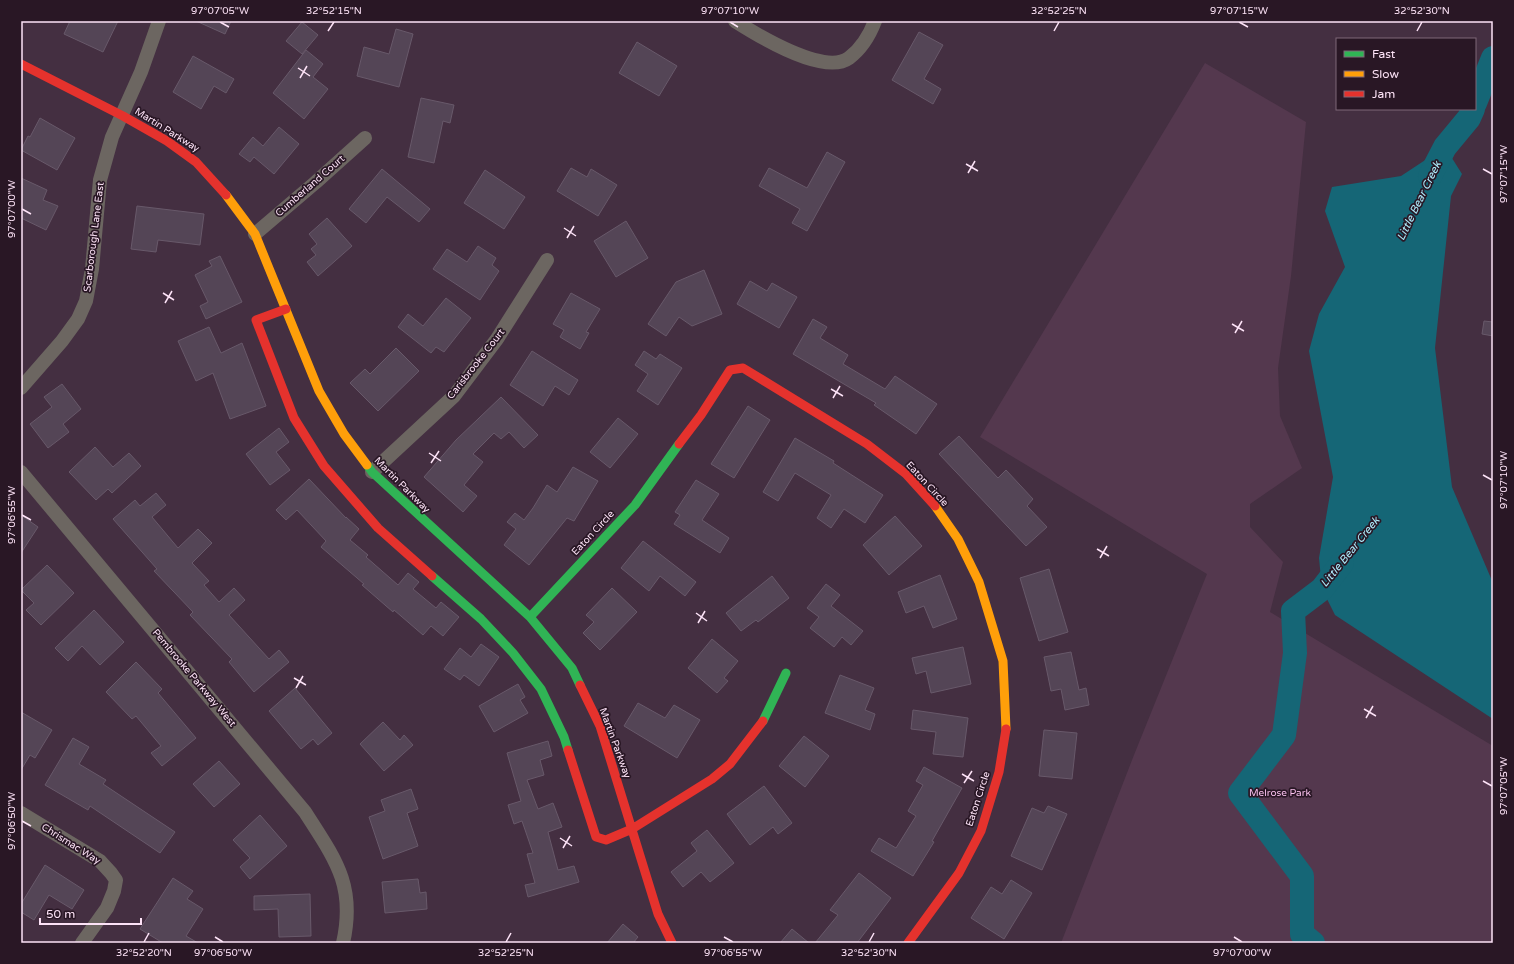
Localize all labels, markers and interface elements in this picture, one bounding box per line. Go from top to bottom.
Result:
text: 97°07'05"W [191,5,249,17]
text: 32°52'15"N [306,5,362,17]
text: 97°07'10"W [701,5,759,17]
text: 32°52'25"N [1031,5,1087,17]
text: 97°07'15"W [1210,5,1268,17]
text: 32°52'30"N [1394,5,1450,17]
legend [1336,38,1476,110]
text: Fast [1372,47,1396,61]
text: Slow [1372,67,1399,81]
text: Jam [1372,87,1395,101]
street label: Martin Parkway [132,105,202,155]
text: 97°07'15"W [1498,145,1510,203]
street label: Cumberland Court [273,153,347,219]
water label: Little Bear Creek [1394,158,1444,243]
text: 97°07'00"W [6,180,18,238]
street label: Scarborough Lane East [81,181,107,293]
street label: Carisbrooke Court [445,326,507,402]
text: 97°07'10"W [1498,451,1510,509]
street label: Martin Parkway [372,455,433,516]
street label: Eaton Circle [903,459,951,509]
text: 97°06'55"W [6,486,18,544]
street label: Eaton Circle [569,508,617,558]
water label: Little Bear Creek [1318,514,1383,590]
street label: Pembrooke Parkway West [150,627,239,729]
street label: Martin Parkway [597,706,634,781]
text: 97°07'05"W [1498,757,1510,815]
street label: Eaton Circle [963,770,993,828]
park label: Melrose Park [1249,787,1311,799]
text: 97°06'50"W [6,792,18,850]
street label: Chrismac Way [39,821,103,867]
scale bar [40,900,141,926]
text: 50 m [46,907,75,921]
text: 32°52'20"N [116,947,172,959]
text: 97°06'50"W [194,947,252,959]
text: 32°52'25"N [478,947,534,959]
text: 97°06'55"W [704,947,762,959]
text: 32°52'30"N [841,947,897,959]
text: 97°07'00"W [1213,947,1271,959]

